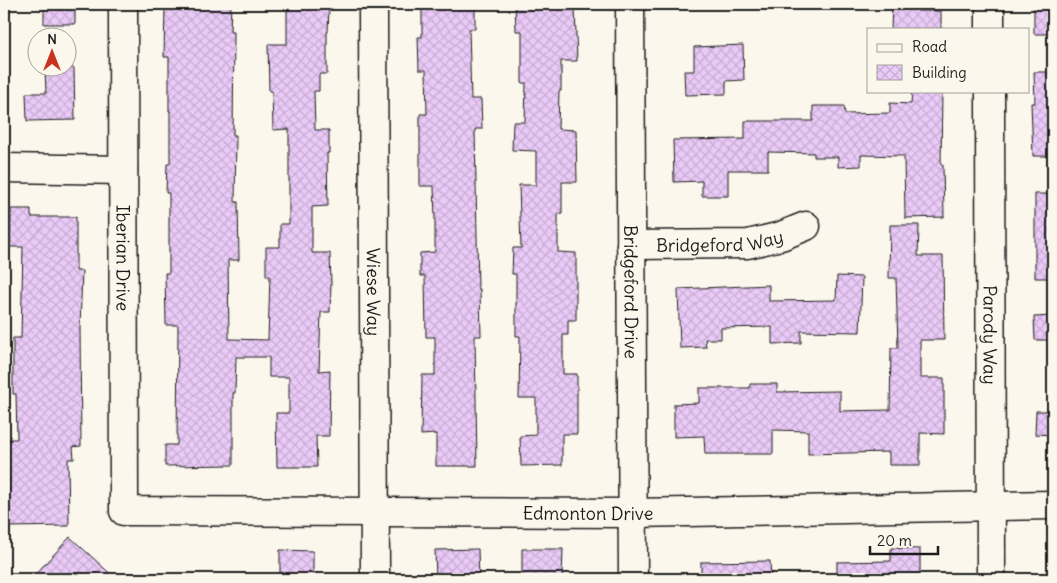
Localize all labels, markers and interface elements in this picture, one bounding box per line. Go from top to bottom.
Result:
north arrow [28,28,78,78]
legend [867,28,1030,92]
text: N [47,30,57,48]
text: Road [912,37,947,56]
text: Building [912,63,967,82]
street label: Iberian Drive [112,205,135,311]
street label: Bridgeford Way [656,224,786,256]
street label: Bridgeford Drive [620,225,643,359]
street label: Wiese Way [362,248,386,336]
street label: Parody Way [979,285,1002,385]
street label: Edmonton Drive [523,501,654,525]
scale bar [870,523,937,555]
text: 20 m [877,531,912,550]

